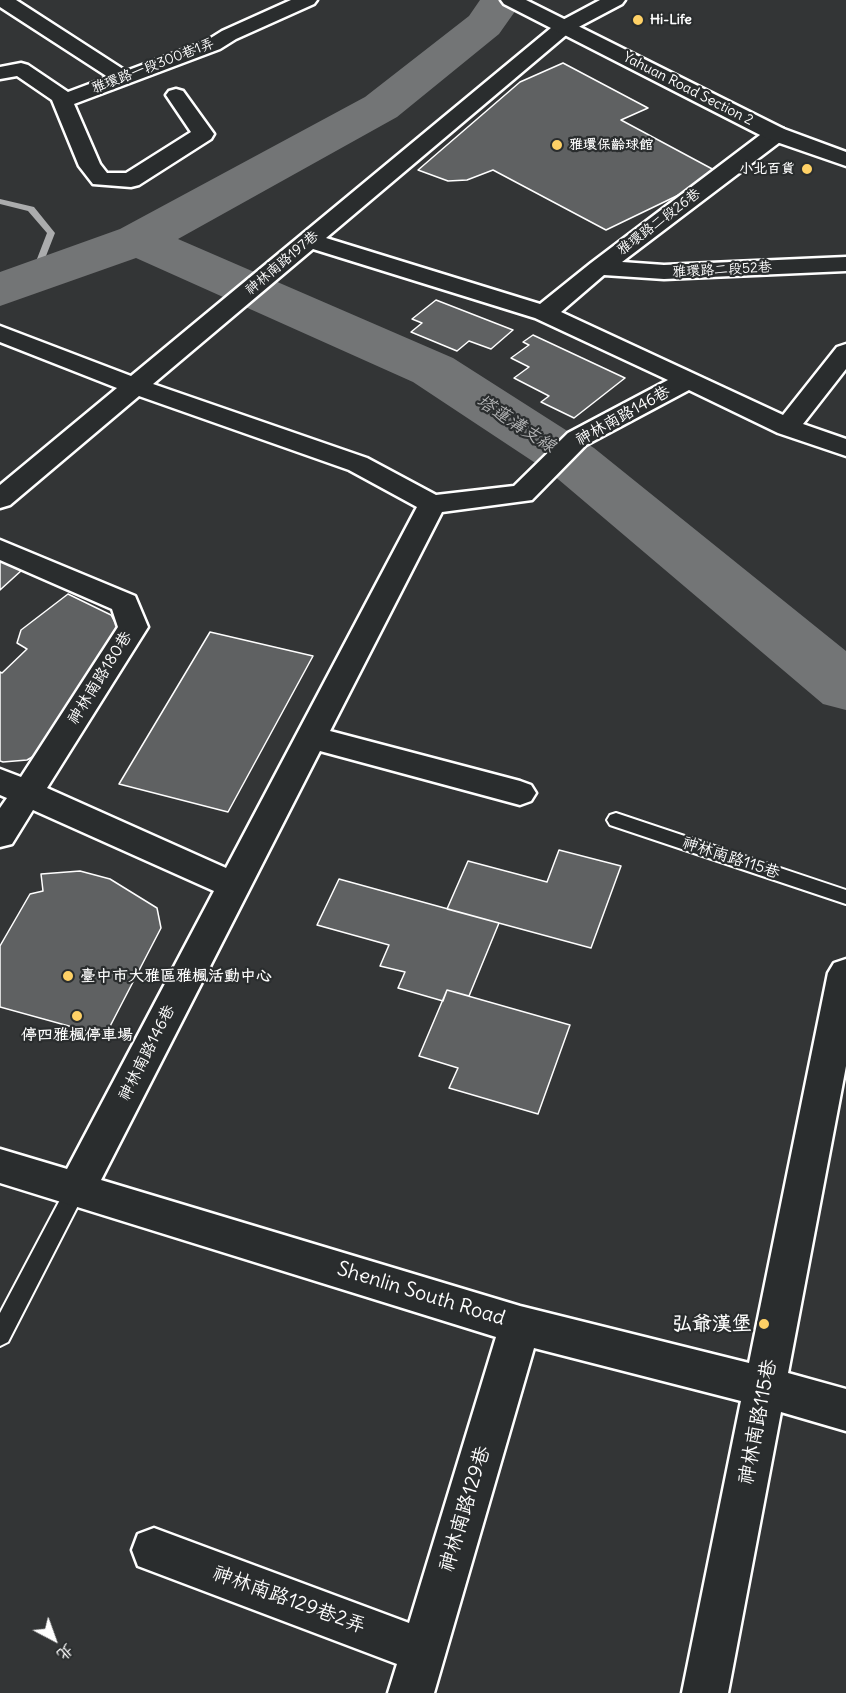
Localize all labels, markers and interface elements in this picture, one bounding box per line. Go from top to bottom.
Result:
place label: Hi-Life [650,12,692,28]
marker: Hi-Life [631,13,645,27]
street label: 雅環路一段300巷1弄 [89,35,217,97]
street label: Yahuan Road Section 2 [620,49,756,129]
place label: 雅環保齡球館 [569,137,653,153]
marker: 雅環保齡球館 [550,138,564,152]
place label: 小北百貨 [739,161,795,177]
marker: 小北百貨 [800,162,814,176]
street label: 雅環路二段26巷 [614,185,704,259]
street label: 神林南路197巷 [242,227,322,299]
street label: 雅環路二段52巷 [672,259,772,281]
street label: 神林南路146巷 [573,382,673,450]
water label: 塔蓮溝支線 [472,390,560,458]
street label: 神林南路180巷 [64,628,136,728]
street label: 神林南路115巷 [680,833,782,883]
place label: 臺中市大雅區雅楓活動中心 [80,966,272,986]
marker: 臺中市大雅區雅楓活動中心 [61,969,75,983]
street label: 神林南路146巷 [115,1002,179,1104]
marker: 停四雅楓停車場 [70,1009,84,1023]
place label: 停四雅楓停車場 [21,1025,133,1045]
street label: Shenlin South Road [334,1257,508,1331]
place label: 弘爺漢堡 [672,1312,752,1336]
marker: 弘爺漢堡 [757,1317,771,1331]
street label: 神林南路115巷 [734,1357,782,1487]
street label: 神林南路129巷 [434,1443,496,1575]
street label: 神林南路129巷2弄 [209,1561,369,1639]
north arrow [24,1609,84,1669]
text: 北 [53,1640,78,1665]

